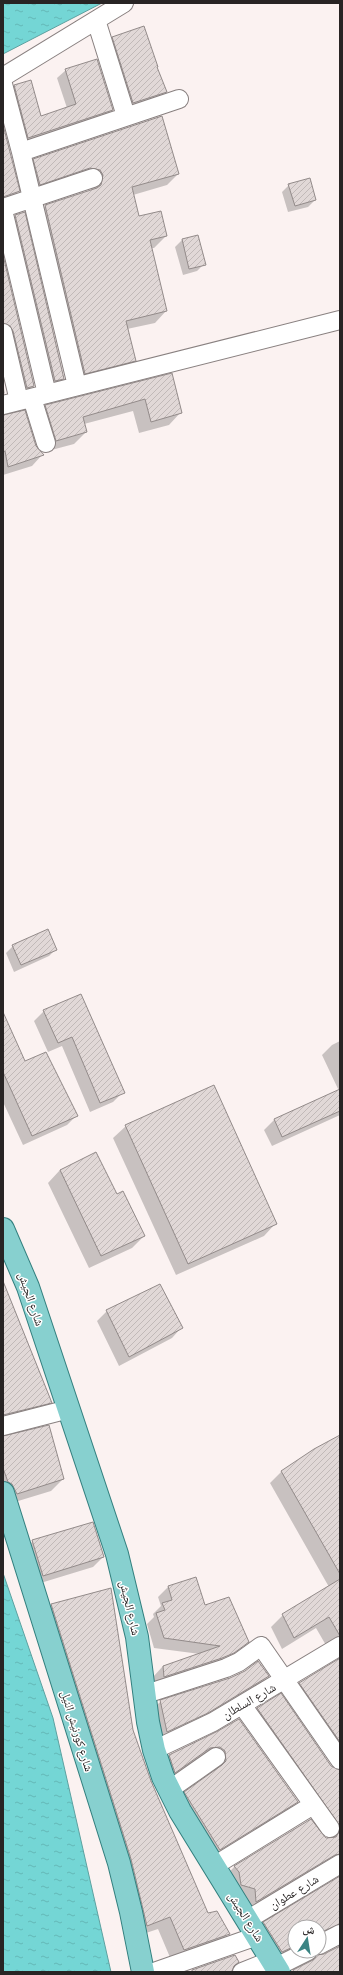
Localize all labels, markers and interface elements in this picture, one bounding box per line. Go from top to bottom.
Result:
street label: شارع الجيش [14,1270,47,1328]
street label: شارع الجيش [116,1579,143,1637]
street label: شارع السلطان [220,1680,279,1723]
street label: شارع كورنيش النيل [57,1689,96,1774]
street label: شارع عطوان [267,1872,322,1913]
street label: شارع الجيش [224,1890,267,1945]
north arrow [287,1919,327,1959]
text: ش [302,1922,316,1938]

